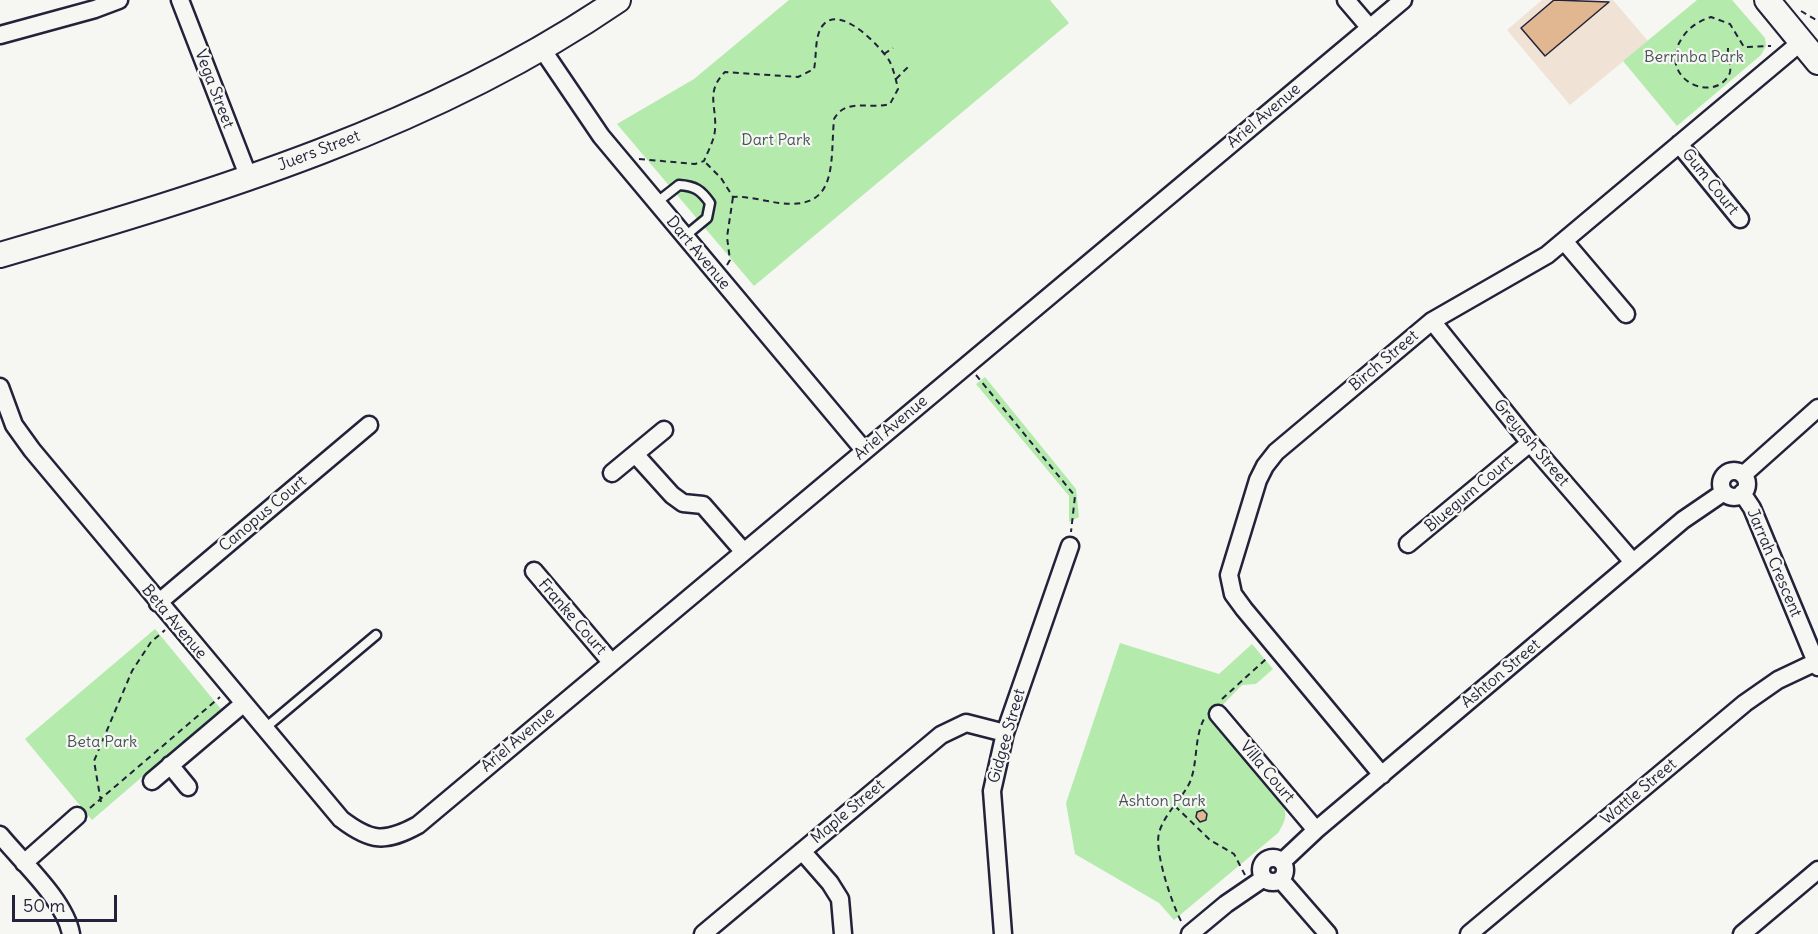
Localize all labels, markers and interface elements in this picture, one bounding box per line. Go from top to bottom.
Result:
street label: Vega Street [190,47,238,131]
park label: Berrinba Park [1644,47,1744,67]
street label: Ariel Avenue [1223,80,1305,152]
street label: Juers Street [275,127,363,175]
park label: Dart Park [741,130,811,150]
street label: Gum Court [1678,145,1742,219]
street label: Dart Avenue [662,212,734,294]
street label: Birch Street [1346,327,1422,395]
street label: Ariel Avenue [850,392,932,464]
street label: Greyash Street [1489,396,1573,490]
street label: Bluegum Court [1421,452,1517,536]
street label: Canopus Court [215,472,311,556]
street label: Jarrah Crescent [1743,506,1805,620]
street label: Franke Court [534,575,610,659]
street label: Beta Avenue [137,581,211,663]
street label: Ashton Street [1458,636,1544,712]
street label: Gidgee Street [984,687,1030,785]
street label: Ariel Avenue [477,704,559,776]
park label: Beta Park [67,732,137,752]
street label: Villa Court [1236,737,1298,807]
street label: Wattle Street [1597,755,1681,829]
street label: Maple Street [807,776,889,848]
park label: Ashton Park [1118,791,1206,811]
scale bar [15,883,120,921]
text: 50 m [23,894,65,917]

